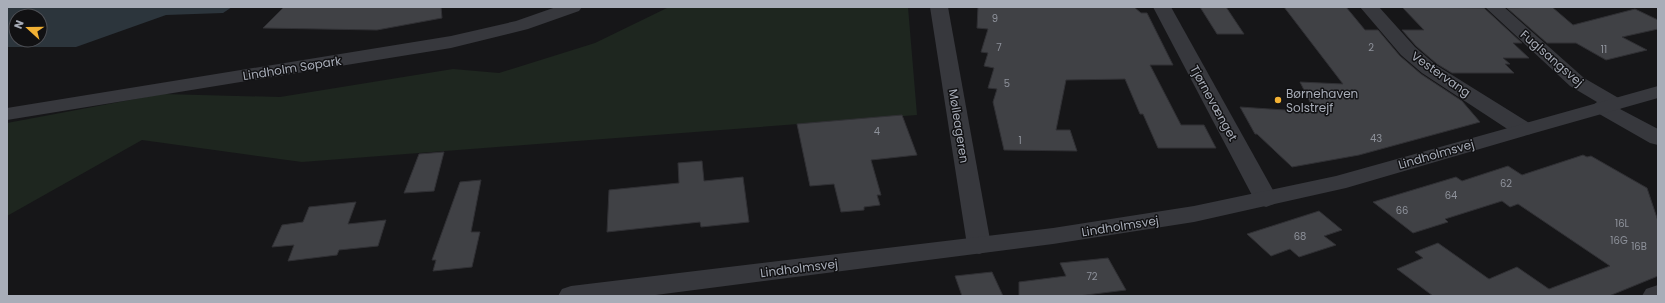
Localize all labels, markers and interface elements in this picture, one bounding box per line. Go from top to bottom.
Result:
north arrow [8,8,48,48]
house number: 9 [992,11,998,26]
text: N [10,18,28,31]
street label: Fuglsangsvej [1517,26,1587,90]
house number: 7 [996,40,1002,55]
house number: 2 [1368,40,1374,55]
house number: 11 [1601,42,1607,57]
street label: Vestervang [1408,47,1474,101]
street label: Lindholm Søpark [242,52,343,84]
street label: Tjørnevænget [1186,62,1242,144]
house number: 5 [1004,76,1010,91]
place label: Børnehaven Solstrejf [1286,85,1358,116]
street label: Mølleageren [945,88,973,164]
marker: Børnehaven Solstrejf [1273,95,1283,105]
house number: 4 [874,124,880,139]
house number: 43 [1370,131,1382,146]
house number: 1 [1018,133,1022,148]
street label: Lindholmsvej [1396,135,1476,173]
house number: 62 [1500,176,1512,191]
house number: 64 [1445,188,1457,203]
house number: 66 [1396,203,1408,218]
street label: Lindholmsvej [1080,211,1160,240]
house number: 16L [1615,216,1630,231]
house number: 68 [1294,229,1306,244]
house number: 16G [1610,233,1628,248]
house number: 16B [1631,239,1647,254]
street label: Lindholmsvej [759,255,839,281]
house number: 72 [1086,269,1098,284]

